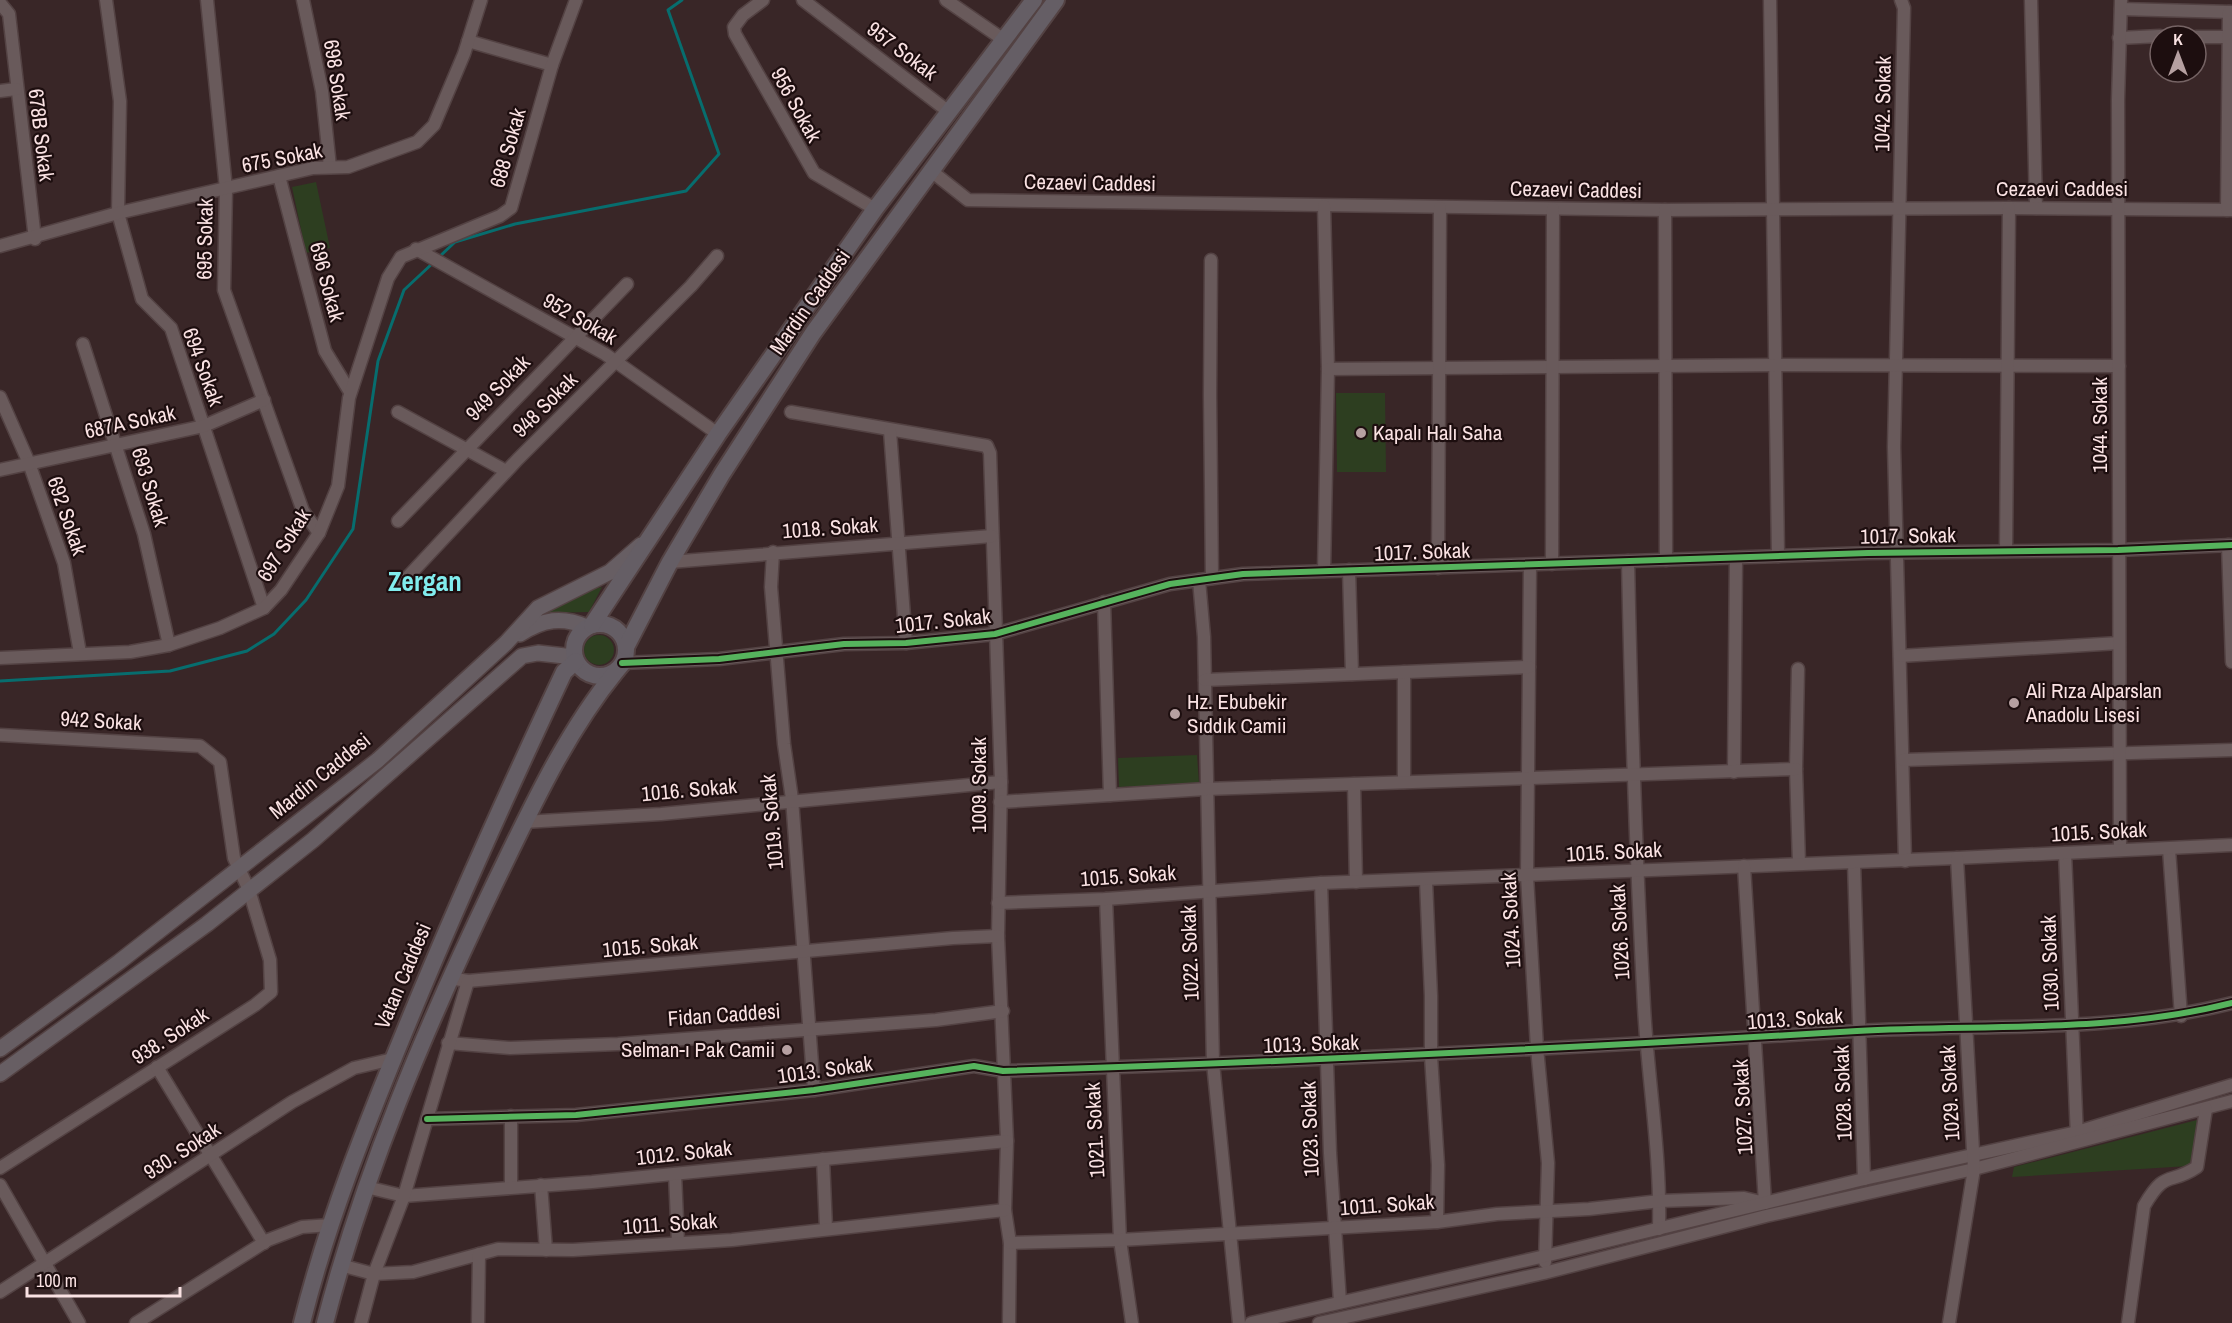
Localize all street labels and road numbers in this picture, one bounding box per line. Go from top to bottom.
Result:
street label: 957 Sokak [861,15,944,87]
street label: 698 Sokak [317,37,358,123]
street label: 1042. Sokak [1867,55,1898,152]
street label: 956 Sokak [764,62,829,148]
street label: 678B Sokak [21,87,62,183]
street label: 688 Sokak [482,104,533,191]
street label: 675 Sokak [239,135,325,180]
street label: Cezaevi Caddesi [1024,167,1156,198]
street label: Cezaevi Caddesi [1510,174,1642,205]
street label: Cezaevi Caddesi [1996,174,2128,203]
street label: 695 Sokak [189,198,220,280]
street label: 696 Sokak [303,239,352,325]
street label: Mardin Caddesi [763,243,857,360]
street label: 952 Sokak [538,286,623,352]
street label: 694 Sokak [176,324,231,410]
street label: 949 Sokak [459,348,537,427]
street label: 948 Sokak [506,365,584,444]
street label: 1044. Sokak [2085,377,2114,473]
street label: 687A Sokak [82,398,178,445]
street label: 693 Sokak [125,444,176,530]
street label: 692 Sokak [41,473,95,559]
street label: 697 Sokak [250,502,318,587]
street label: 1018. Sokak [781,510,879,545]
street label: 1017. Sokak [1860,520,1956,551]
street label: 1017. Sokak [1374,535,1471,568]
street label: 1017. Sokak [894,601,992,640]
street label: 942 Sokak [60,704,143,737]
street label: Mardin Caddesi [263,726,376,825]
street label: 1009. Sokak [964,737,993,833]
street label: 1016. Sokak [640,771,738,808]
street label: 1019. Sokak [753,773,790,871]
street label: 1015. Sokak [2050,814,2148,848]
street label: 1015. Sokak [1565,834,1663,868]
street label: 1015. Sokak [1079,858,1177,893]
street label: 1024. Sokak [1493,871,1527,969]
street label: 1026. Sokak [1602,883,1636,981]
street label: 1022. Sokak [1173,904,1206,1001]
street label: 1030. Sokak [2033,914,2066,1011]
street label: Vatan Caddesi [367,918,438,1033]
street label: 1015. Sokak [601,927,699,964]
street label: Fidan Caddesi [667,996,781,1033]
street label: 938. Sokak [126,1000,214,1071]
street label: 1013. Sokak [1746,1001,1844,1036]
street label: 1013. Sokak [1263,1027,1360,1060]
street label: 1028. Sokak [1826,1044,1859,1141]
street label: 1029. Sokak [1932,1044,1966,1142]
street label: 1013. Sokak [776,1048,875,1091]
street label: 1027. Sokak [1725,1058,1759,1156]
street label: 1023. Sokak [1293,1080,1326,1177]
street label: 1021. Sokak [1077,1081,1111,1179]
street label: 930. Sokak [138,1115,226,1186]
street label: 1012. Sokak [635,1133,733,1172]
street label: 1011. Sokak [1339,1187,1435,1222]
street label: 1011. Sokak [622,1206,718,1241]

